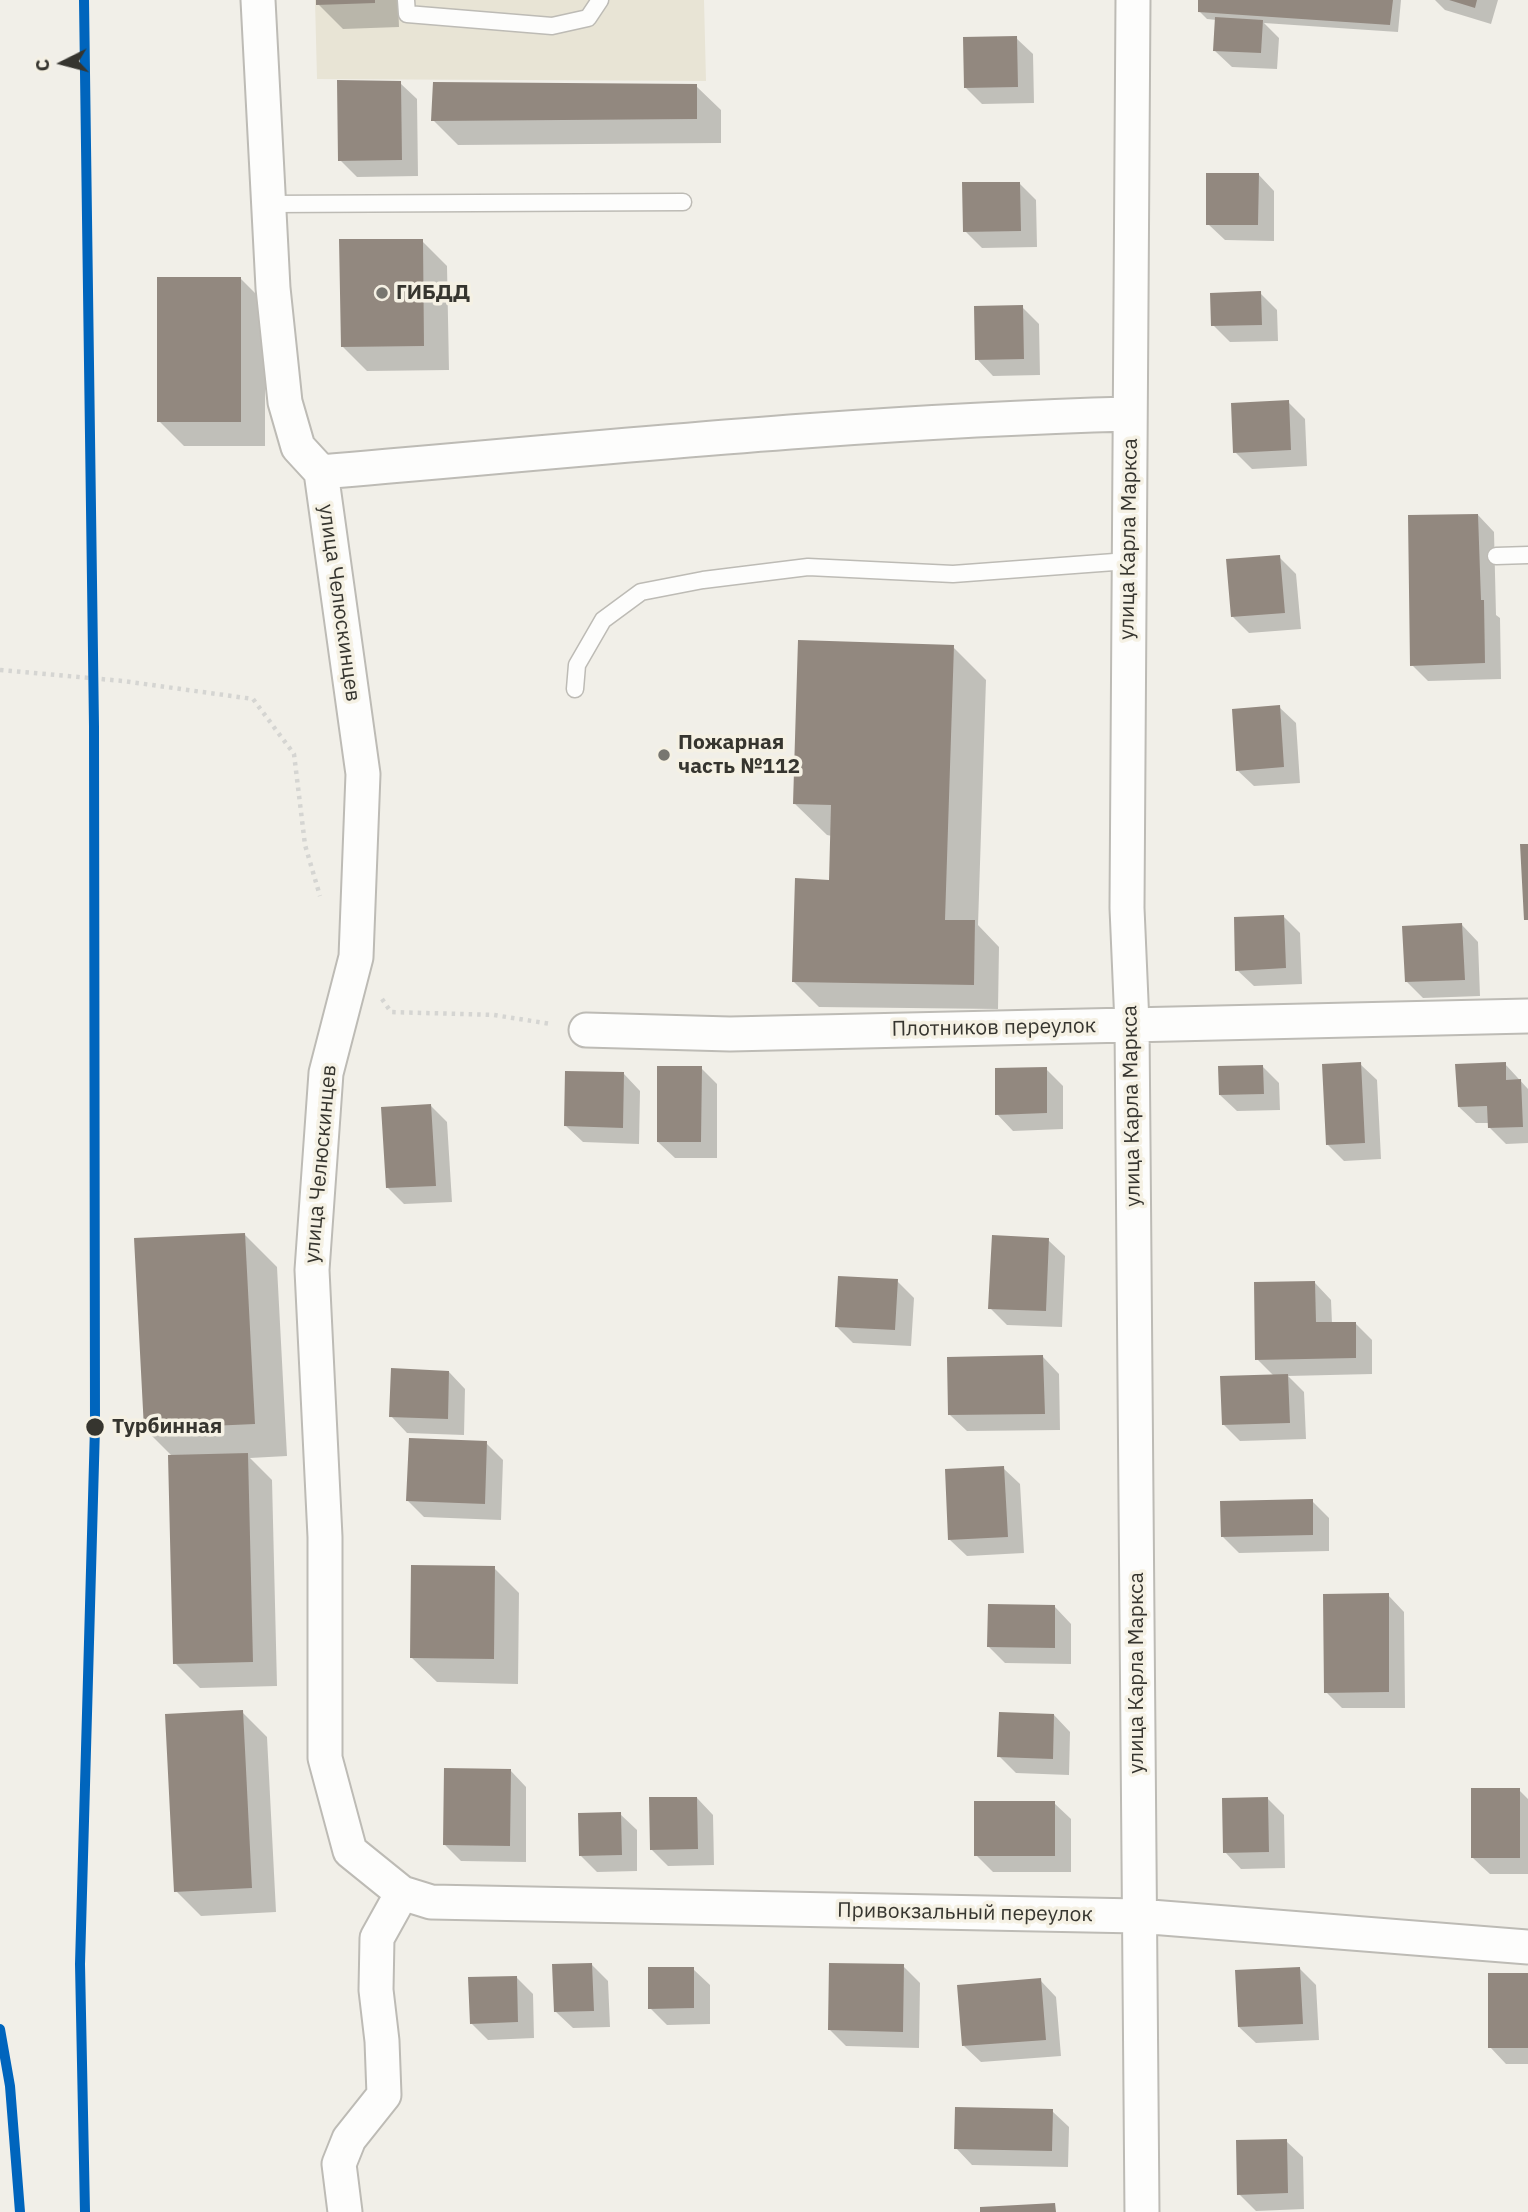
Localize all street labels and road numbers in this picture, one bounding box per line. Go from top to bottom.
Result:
street label: улица Карла Маркса [1115,438,1143,640]
street label: улица Челюскинцев [313,503,365,703]
street label: улица Карла Маркса [1118,1005,1146,1207]
street label: Плотников переулок [891,1014,1097,1042]
street label: улица Челюскинцев [300,1064,342,1264]
street label: улица Карла Маркса [1124,1572,1150,1774]
street label: Привокзальный переулок [837,1898,1093,1928]

